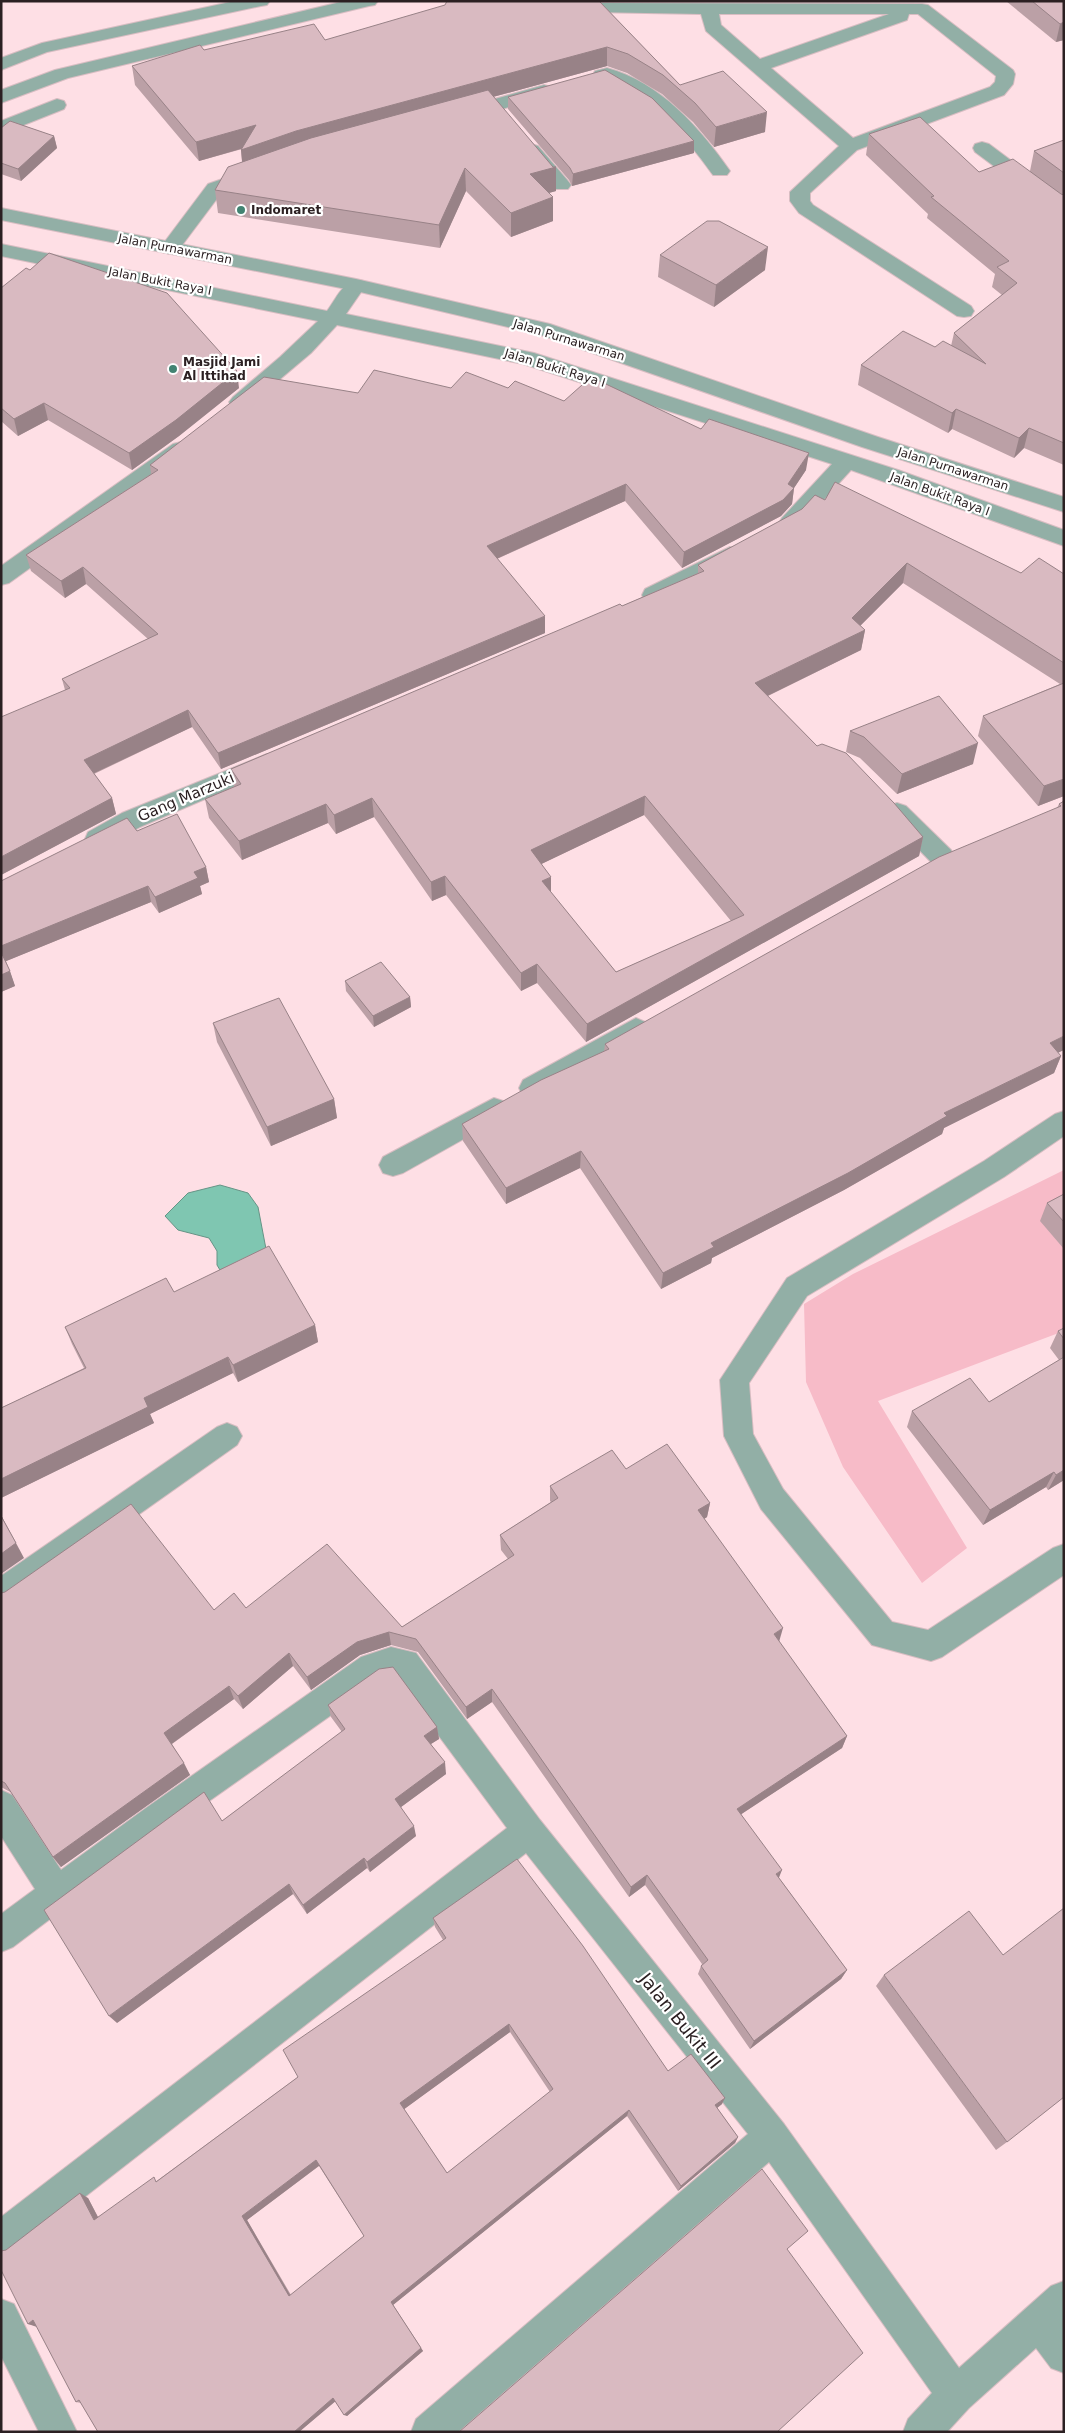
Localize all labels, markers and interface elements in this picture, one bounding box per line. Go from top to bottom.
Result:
place label: Indomaret [251,203,322,217]
marker: Indomaret [235,204,247,216]
street label: Jalan Purnawarman [116,231,233,267]
street label: Jalan Bukit Raya I [106,264,213,298]
street label: Jalan Purnawarman [511,316,626,364]
street label: Jalan Bukit Raya I [502,346,607,390]
place label: Masjid Jami Al Ittihad [183,355,260,383]
marker: Masjid Jami Al Ittihad [167,363,179,375]
street label: Jalan Purnawarman [895,444,1010,494]
street label: Jalan Bukit Raya I [887,469,992,519]
street label: Gang Marzuki [135,769,237,825]
street label: Jalan Bukit III [635,1968,725,2073]

